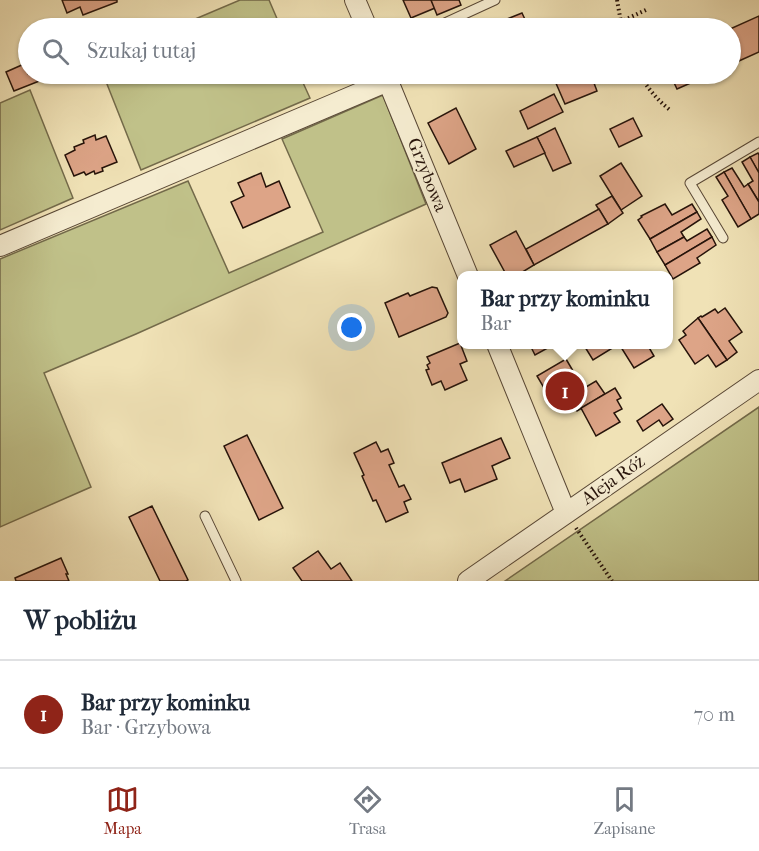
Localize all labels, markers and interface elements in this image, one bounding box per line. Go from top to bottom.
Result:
search box [18,18,741,84]
icon: search [39,35,72,68]
text: Szukaj tutaj [87,38,196,64]
street label: Grzybowa [403,135,452,216]
popup [457,271,673,349]
text: Bar przy kominku [480,286,650,312]
text: Bar [480,312,511,335]
your location [337,313,366,342]
pin: 1 [546,368,584,414]
street label: Aleja Róż [577,451,649,510]
text: W pobliżu [24,605,137,636]
text: Bar przy kominku [81,690,250,716]
text: 1 [40,703,47,726]
text: 70 m [693,703,735,726]
text: Bar · Grzybowa [81,716,211,739]
tab: Mapa [104,783,142,838]
tab: Trasa [349,783,386,838]
tab: Zapisane [593,783,655,838]

